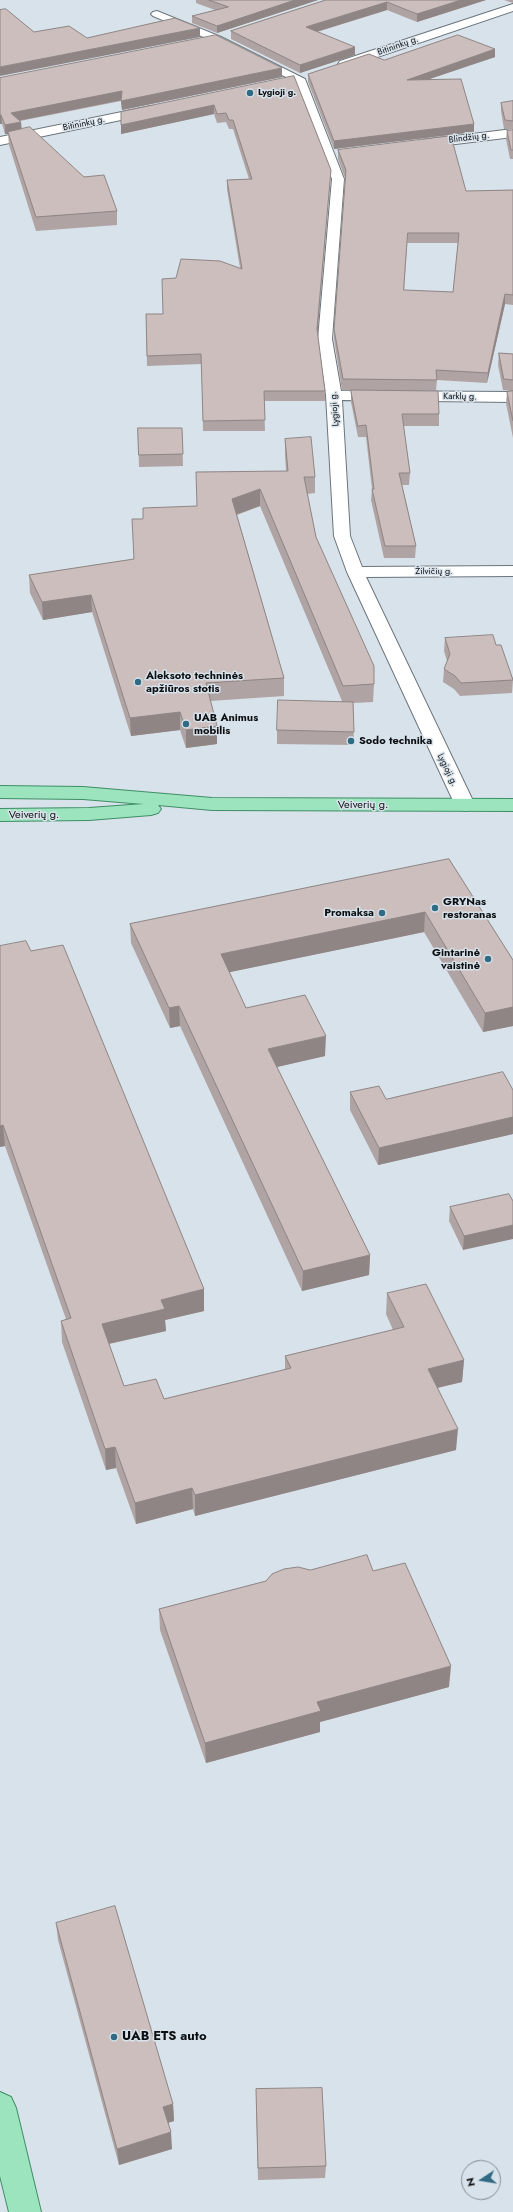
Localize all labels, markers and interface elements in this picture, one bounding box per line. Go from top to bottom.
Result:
street label: Bitininkų g. [376,34,420,58]
marker: Lygioji g. [245,88,255,98]
place label: Lygioji g. [258,88,296,98]
street label: Bitininkų g. [62,114,106,134]
street label: Blindžių g. [448,130,490,146]
street label: Lygioji g. [328,391,342,427]
street label: Karklų g. [443,391,477,403]
street label: Žilvičių g. [415,567,453,577]
place label: Aleksoto techninės apžiūros stotis [146,669,243,695]
marker: Aleksoto techninės apžiūros stotis [133,677,143,687]
place label: UAB Animus mobilis [194,711,258,737]
marker: UAB Animus mobilis [181,719,191,729]
place label: Sodo technika [359,734,432,748]
marker: Sodo technika [346,736,356,746]
street label: Lygioji g. [434,752,460,788]
street label: Veiverių g. [338,798,388,812]
street label: Veiverių g. [9,808,59,822]
place label: GRYNas restoranas [443,895,496,921]
marker: GRYNas restoranas [430,903,440,913]
place label: Promaksa [324,906,374,920]
marker: Promaksa [377,908,387,918]
place label: Gintarinė vaistinė [432,946,480,972]
marker: Gintarinė vaistinė [483,954,493,964]
place label: UAB ETS auto [122,2029,207,2045]
marker: UAB ETS auto [109,2032,119,2042]
north arrow [461,2160,501,2200]
text: N [462,2176,479,2188]

